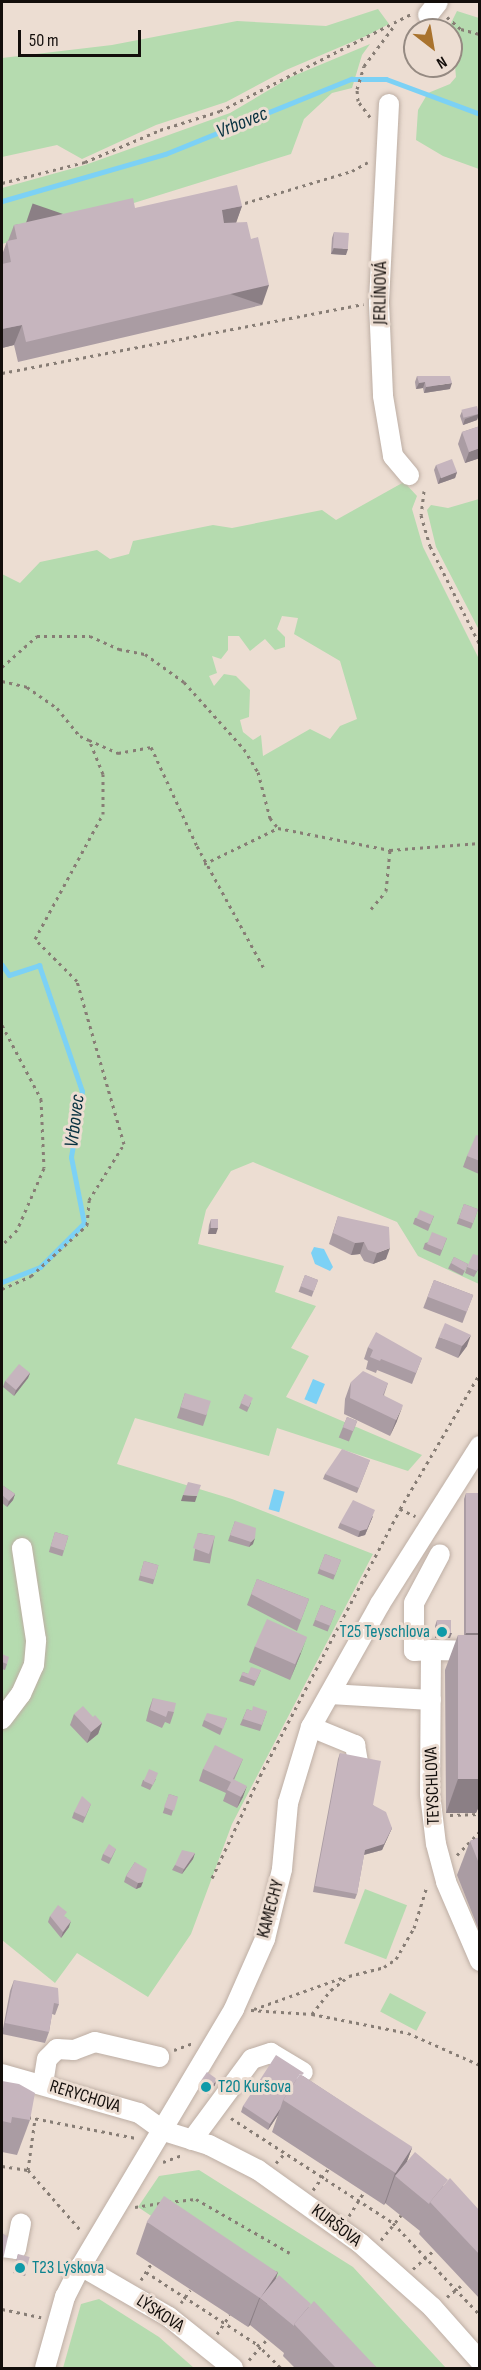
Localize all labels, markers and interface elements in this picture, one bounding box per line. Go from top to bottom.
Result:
scale bar [21,18,144,56]
north arrow [403,18,463,78]
text: 50 m [29,30,59,51]
text: N [433,52,450,72]
water label: Vrbovec [213,102,271,144]
street label: JERLÍNOVÁ [370,261,392,325]
water label: Vrbovec [60,1093,90,1149]
place label: T25 Teyschlova [339,1621,430,1643]
marker: T25 Teyschlova [435,1625,449,1639]
street label: TEYSCHLOVA [421,1747,445,1825]
street label: KAMECHY [253,1878,289,1940]
street label: RERYCHOVA [47,2076,123,2118]
place label: T20 Kuršova [218,2076,291,2098]
marker: T20 Kuršova [199,2080,213,2094]
street label: KURŠOVA [307,2200,365,2252]
place label: T23 Lýskova [32,2257,104,2279]
marker: T23 Lýskova [13,2261,27,2275]
street label: LÝSKOVA [132,2291,188,2337]

